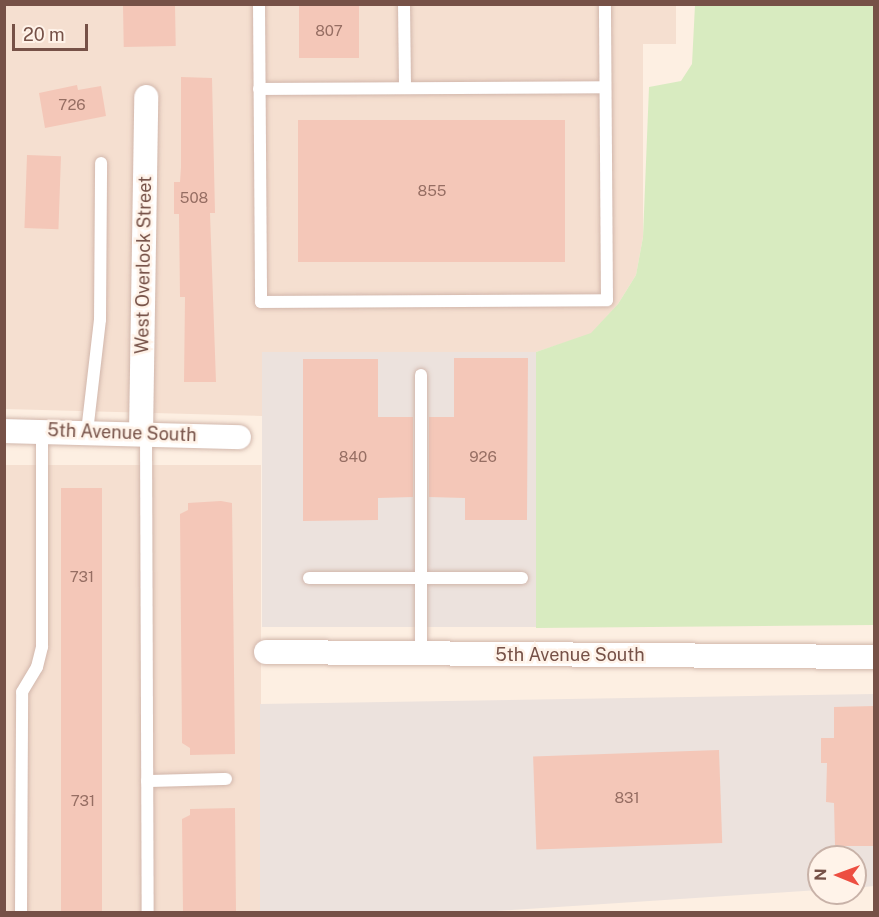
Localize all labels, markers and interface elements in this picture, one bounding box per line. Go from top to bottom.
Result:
scale bar [15,12,92,50]
house number: 807 [315,22,343,40]
text: 20 m [23,24,65,45]
house number: 726 [58,96,86,114]
street label: West Overlock Street [132,176,156,354]
house number: 855 [418,182,446,200]
house number: 508 [180,189,208,207]
street label: 5th Avenue South [47,420,197,446]
house number: 840 [339,448,367,466]
house number: 926 [469,448,497,466]
house number: 731 [70,568,94,586]
street label: 5th Avenue South [495,644,645,666]
house number: 831 [614,789,640,807]
house number: 731 [71,792,95,810]
north arrow [807,845,867,905]
text: N [811,868,830,881]

